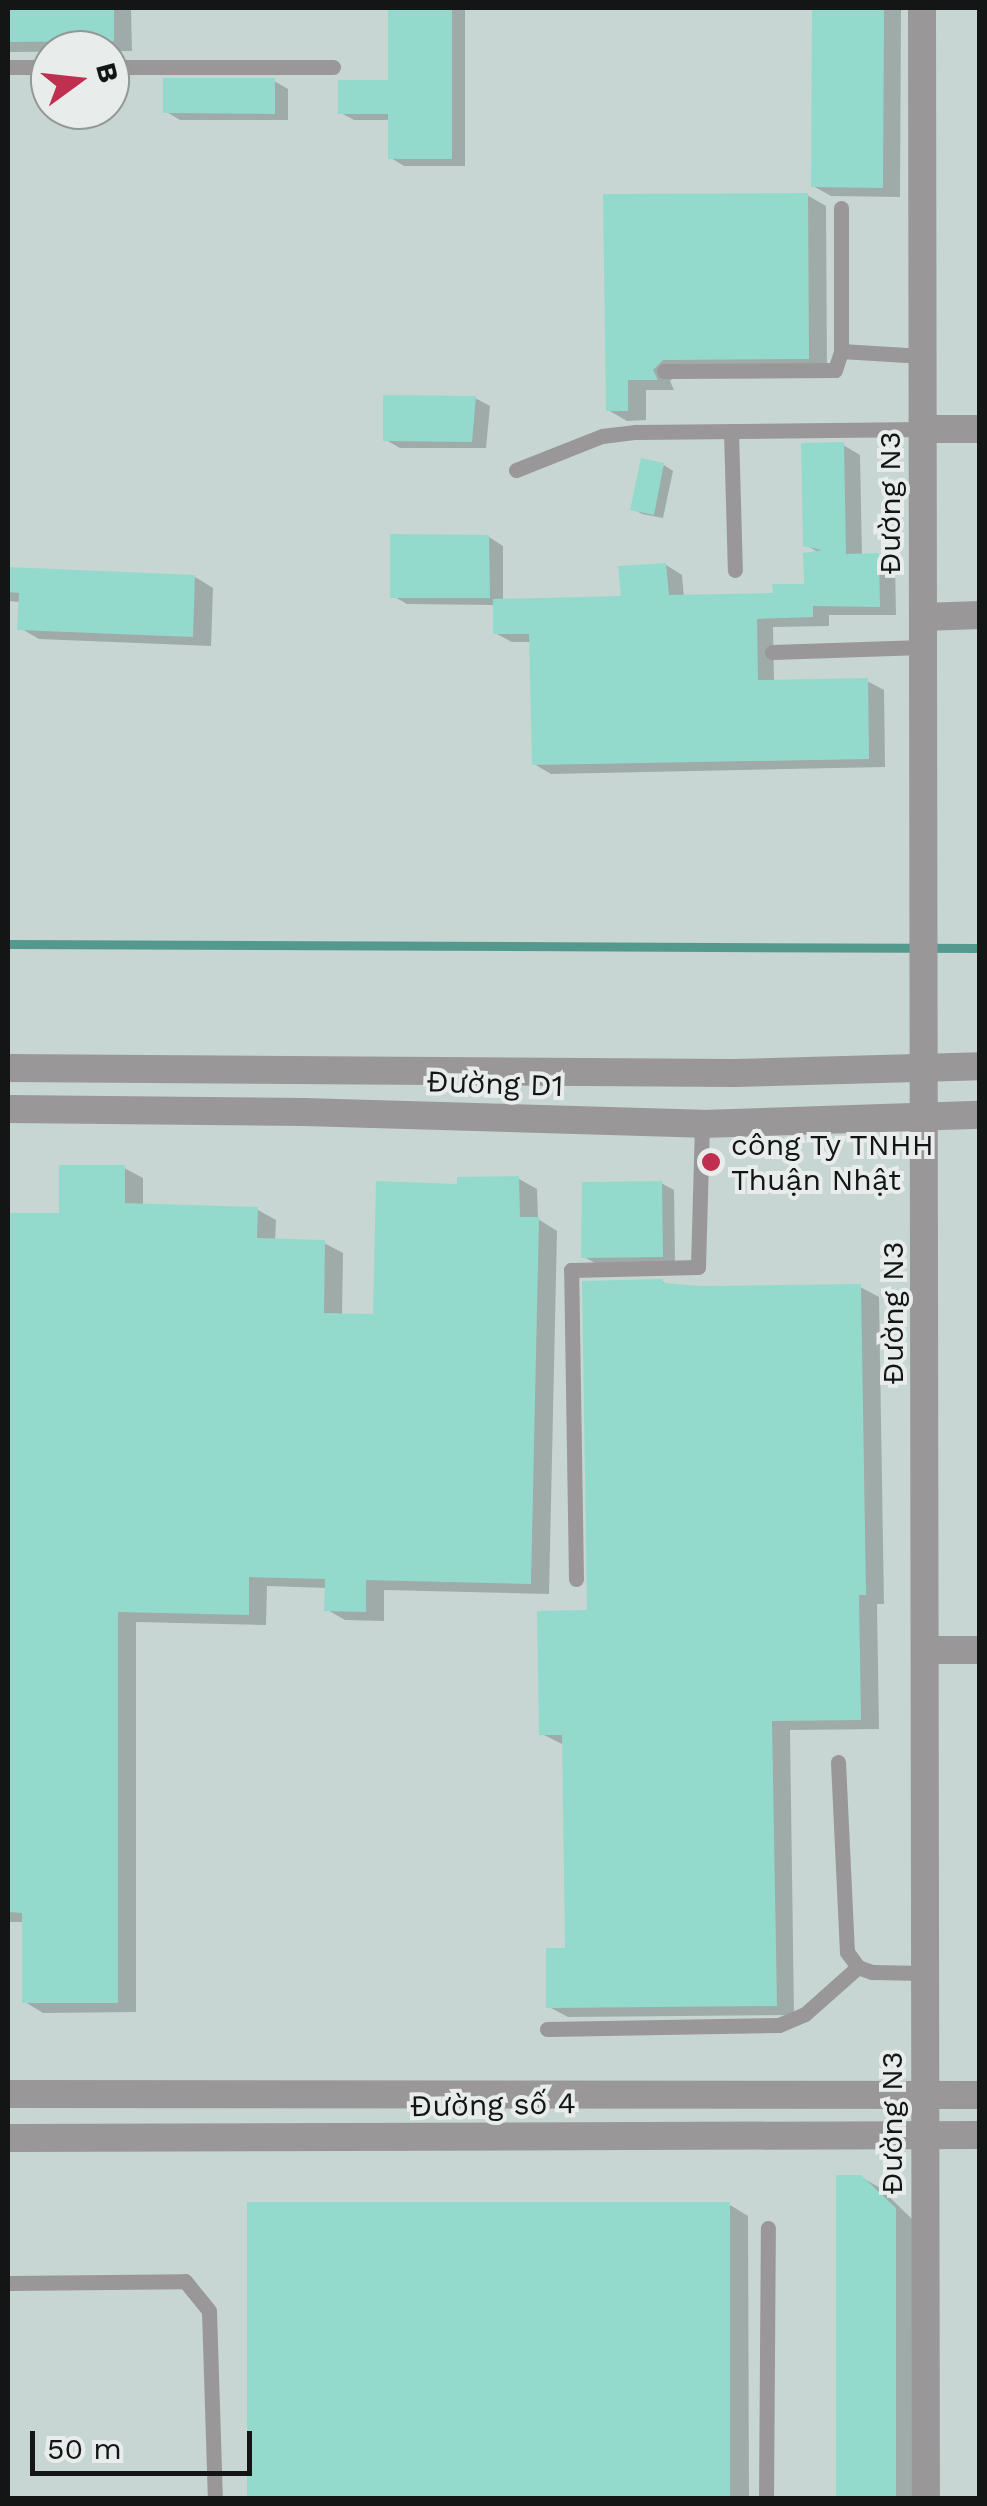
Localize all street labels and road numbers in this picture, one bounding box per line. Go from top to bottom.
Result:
street label: Đường N3 [872,432,908,574]
street label: Đường D1 [426,1064,564,1104]
street label: Đường N3 [875,1242,911,1384]
street label: Đường N3 [874,2052,910,2194]
street label: Đường số 4 [410,2086,576,2124]

